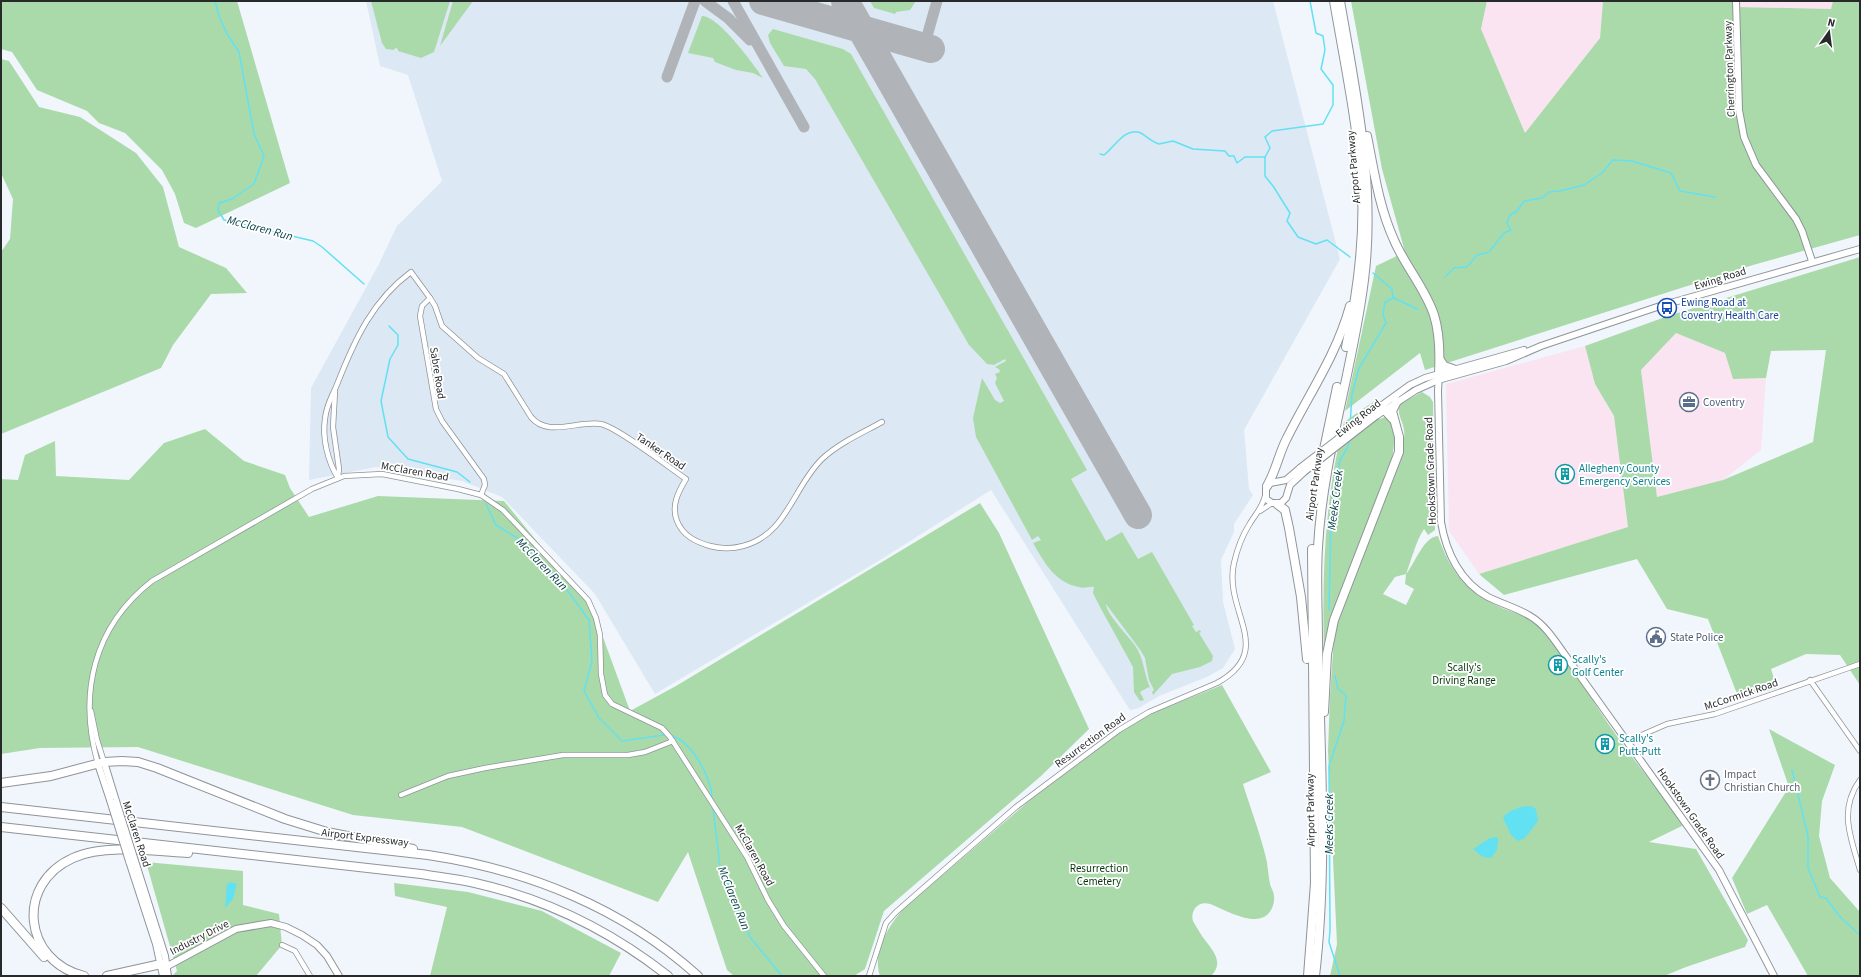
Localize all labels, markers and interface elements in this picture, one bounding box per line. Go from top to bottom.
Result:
north arrow [1809,12,1849,52]
text: N [1826,15,1837,31]
street label: Cherrington Parkway [1720,21,1739,117]
street label: Airport Parkway [1343,130,1364,204]
water label: McClaren Run [225,212,295,245]
street label: Ewing Road [1692,263,1748,294]
place label: Ewing Road at Coventry Health Care [1681,295,1779,323]
bus stop icon: Ewing Road at Coventry Health Care [1656,297,1678,319]
street label: Sabre Road [426,346,449,400]
office icon: Coventry [1678,391,1700,413]
place label: Coventry [1703,395,1745,410]
street label: Ewing Road [1333,396,1384,441]
street label: Hookstown Grade Road [1421,417,1440,525]
street label: Tanker Road [633,429,689,474]
street label: Airport Parkway [1302,447,1327,521]
street label: McClaren Road [380,458,450,485]
place label: Allegheny County Emergency Services [1579,461,1671,489]
building icon: Allegheny County Emergency Services [1554,463,1576,485]
water label: Meeks Creek [1323,469,1348,531]
water label: McClaren Run [512,534,571,594]
public building icon: State Police [1645,626,1667,648]
place label: State Police [1670,630,1724,645]
place label: Scally's Golf Center [1572,652,1624,680]
building icon: Scally's Golf Center [1547,654,1569,676]
park label: Scally's Driving Range [1432,660,1496,688]
street label: McCormick Road [1702,675,1780,714]
street label: Resurrection Road [1052,710,1129,771]
place label: Scally's Putt-Putt [1619,731,1661,759]
building icon: Scally's Putt-Putt [1594,733,1616,755]
street label: Hookstown Grade Road [1654,765,1728,862]
place label: Impact Christian Church [1724,767,1800,795]
church icon: Impact Christian Church [1699,769,1721,791]
street label: Airport Parkway [1302,773,1319,847]
water label: Meeks Creek [1321,793,1338,854]
street label: McClaren Road [119,799,154,869]
street label: McClaren Road [731,822,778,889]
street label: Airport Expressway [321,825,409,850]
park label: Resurrection Cemetery [1070,861,1128,889]
water label: McClaren Run [713,864,754,933]
street label: Industry Drive [167,916,232,959]

